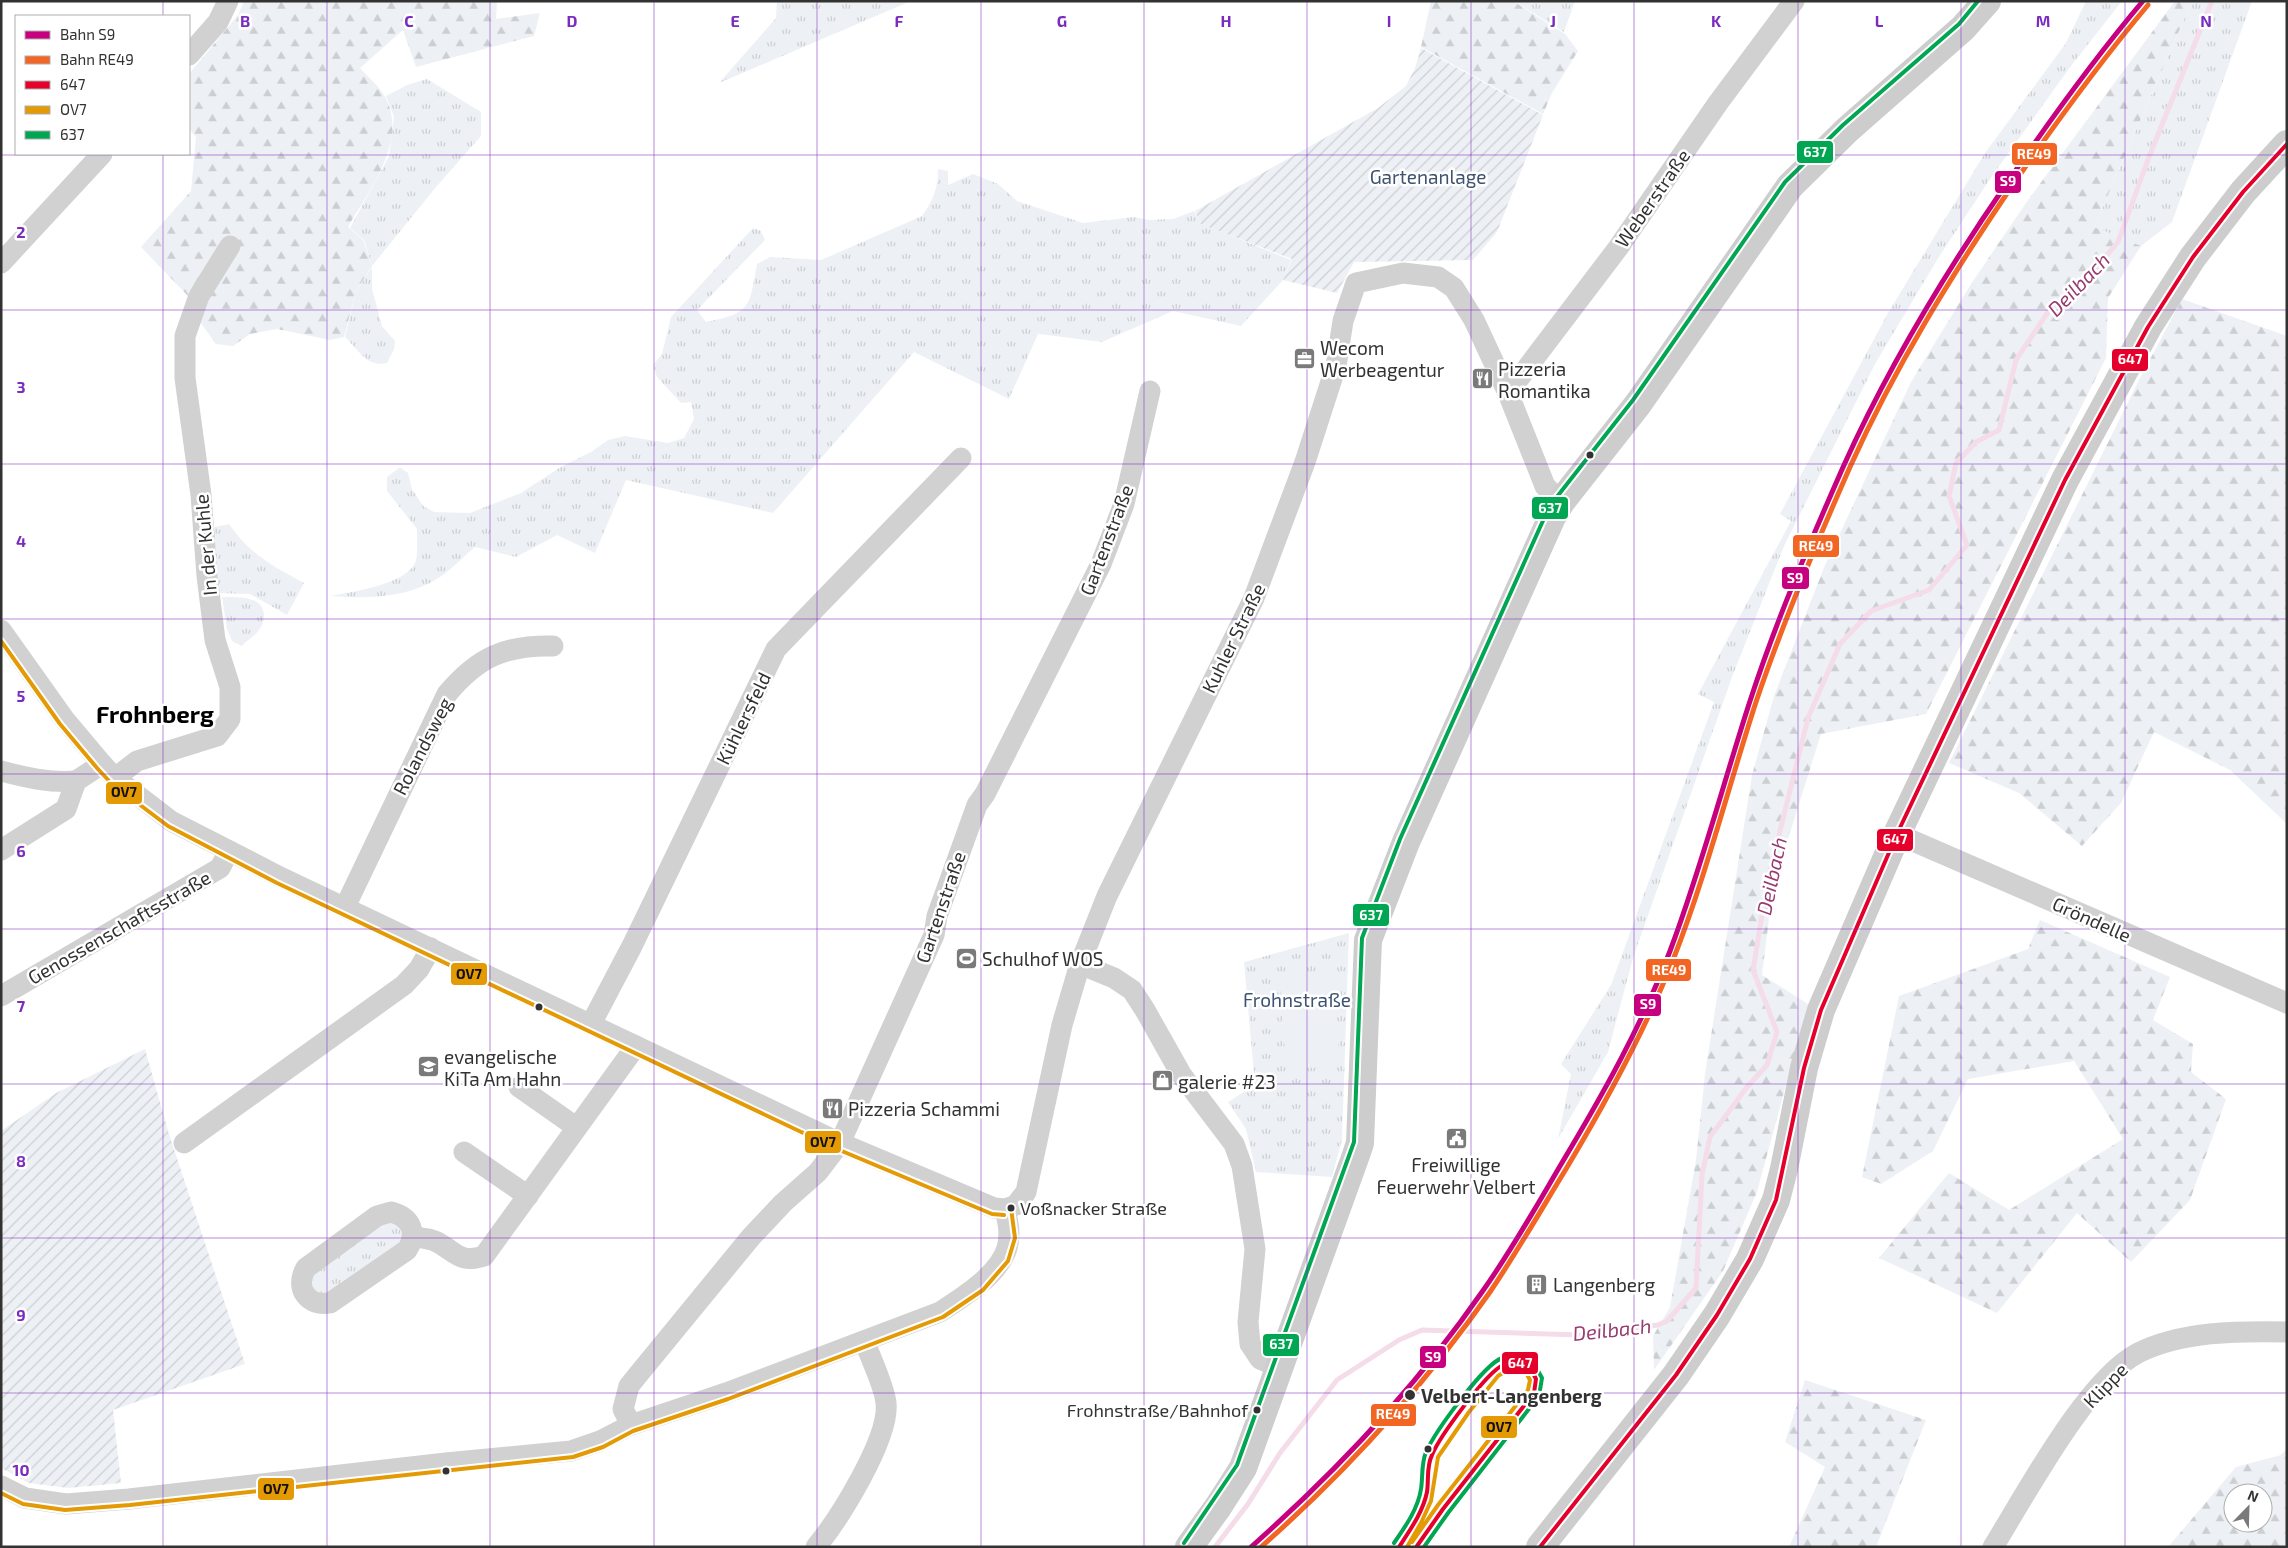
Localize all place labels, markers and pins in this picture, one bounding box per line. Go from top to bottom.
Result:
place label: Wecom Werbeagentur [1320,336,1445,381]
office icon: Wecom Werbeagentur [1292,346,1316,370]
place label: Pizzeria Romantika [1498,357,1591,402]
restaurant icon: Pizzeria Romantika [1470,367,1494,391]
unlabelled marker [1585,450,1595,460]
sports icon: Schulhof WOS [954,946,978,970]
place label: Schulhof WOS [982,947,1104,970]
unlabelled marker [534,1002,544,1012]
place label: evangelische KiTa Am Hahn [444,1045,561,1090]
school or university icon: evangelische KiTa Am Hahn [416,1055,440,1079]
shop icon: galerie #23 [1150,1069,1174,1093]
place label: galerie #23 [1178,1070,1276,1093]
restaurant icon: Pizzeria Schammi [820,1096,844,1120]
place label: Pizzeria Schammi [848,1097,1000,1120]
public building icon: Freiwillige Feuerwehr Velbert [1444,1126,1468,1150]
place label: Freiwillige Feuerwehr Velbert [1376,1153,1536,1198]
place label: Voßnacker Straße [1020,1197,1167,1219]
marker: Voßnacker Straße [1006,1203,1016,1213]
building icon: Langenberg [1525,1272,1549,1296]
place label: Langenberg [1553,1273,1656,1296]
place label: Velbert-Langenberg [1421,1384,1602,1407]
marker: Velbert-Langenberg [1403,1388,1417,1402]
place label: Frohnstraße/Bahnhof [1067,1399,1249,1421]
marker: Frohnstraße/Bahnhof [1252,1405,1262,1415]
unlabelled marker [1423,1444,1433,1454]
unlabelled marker [441,1466,451,1476]

